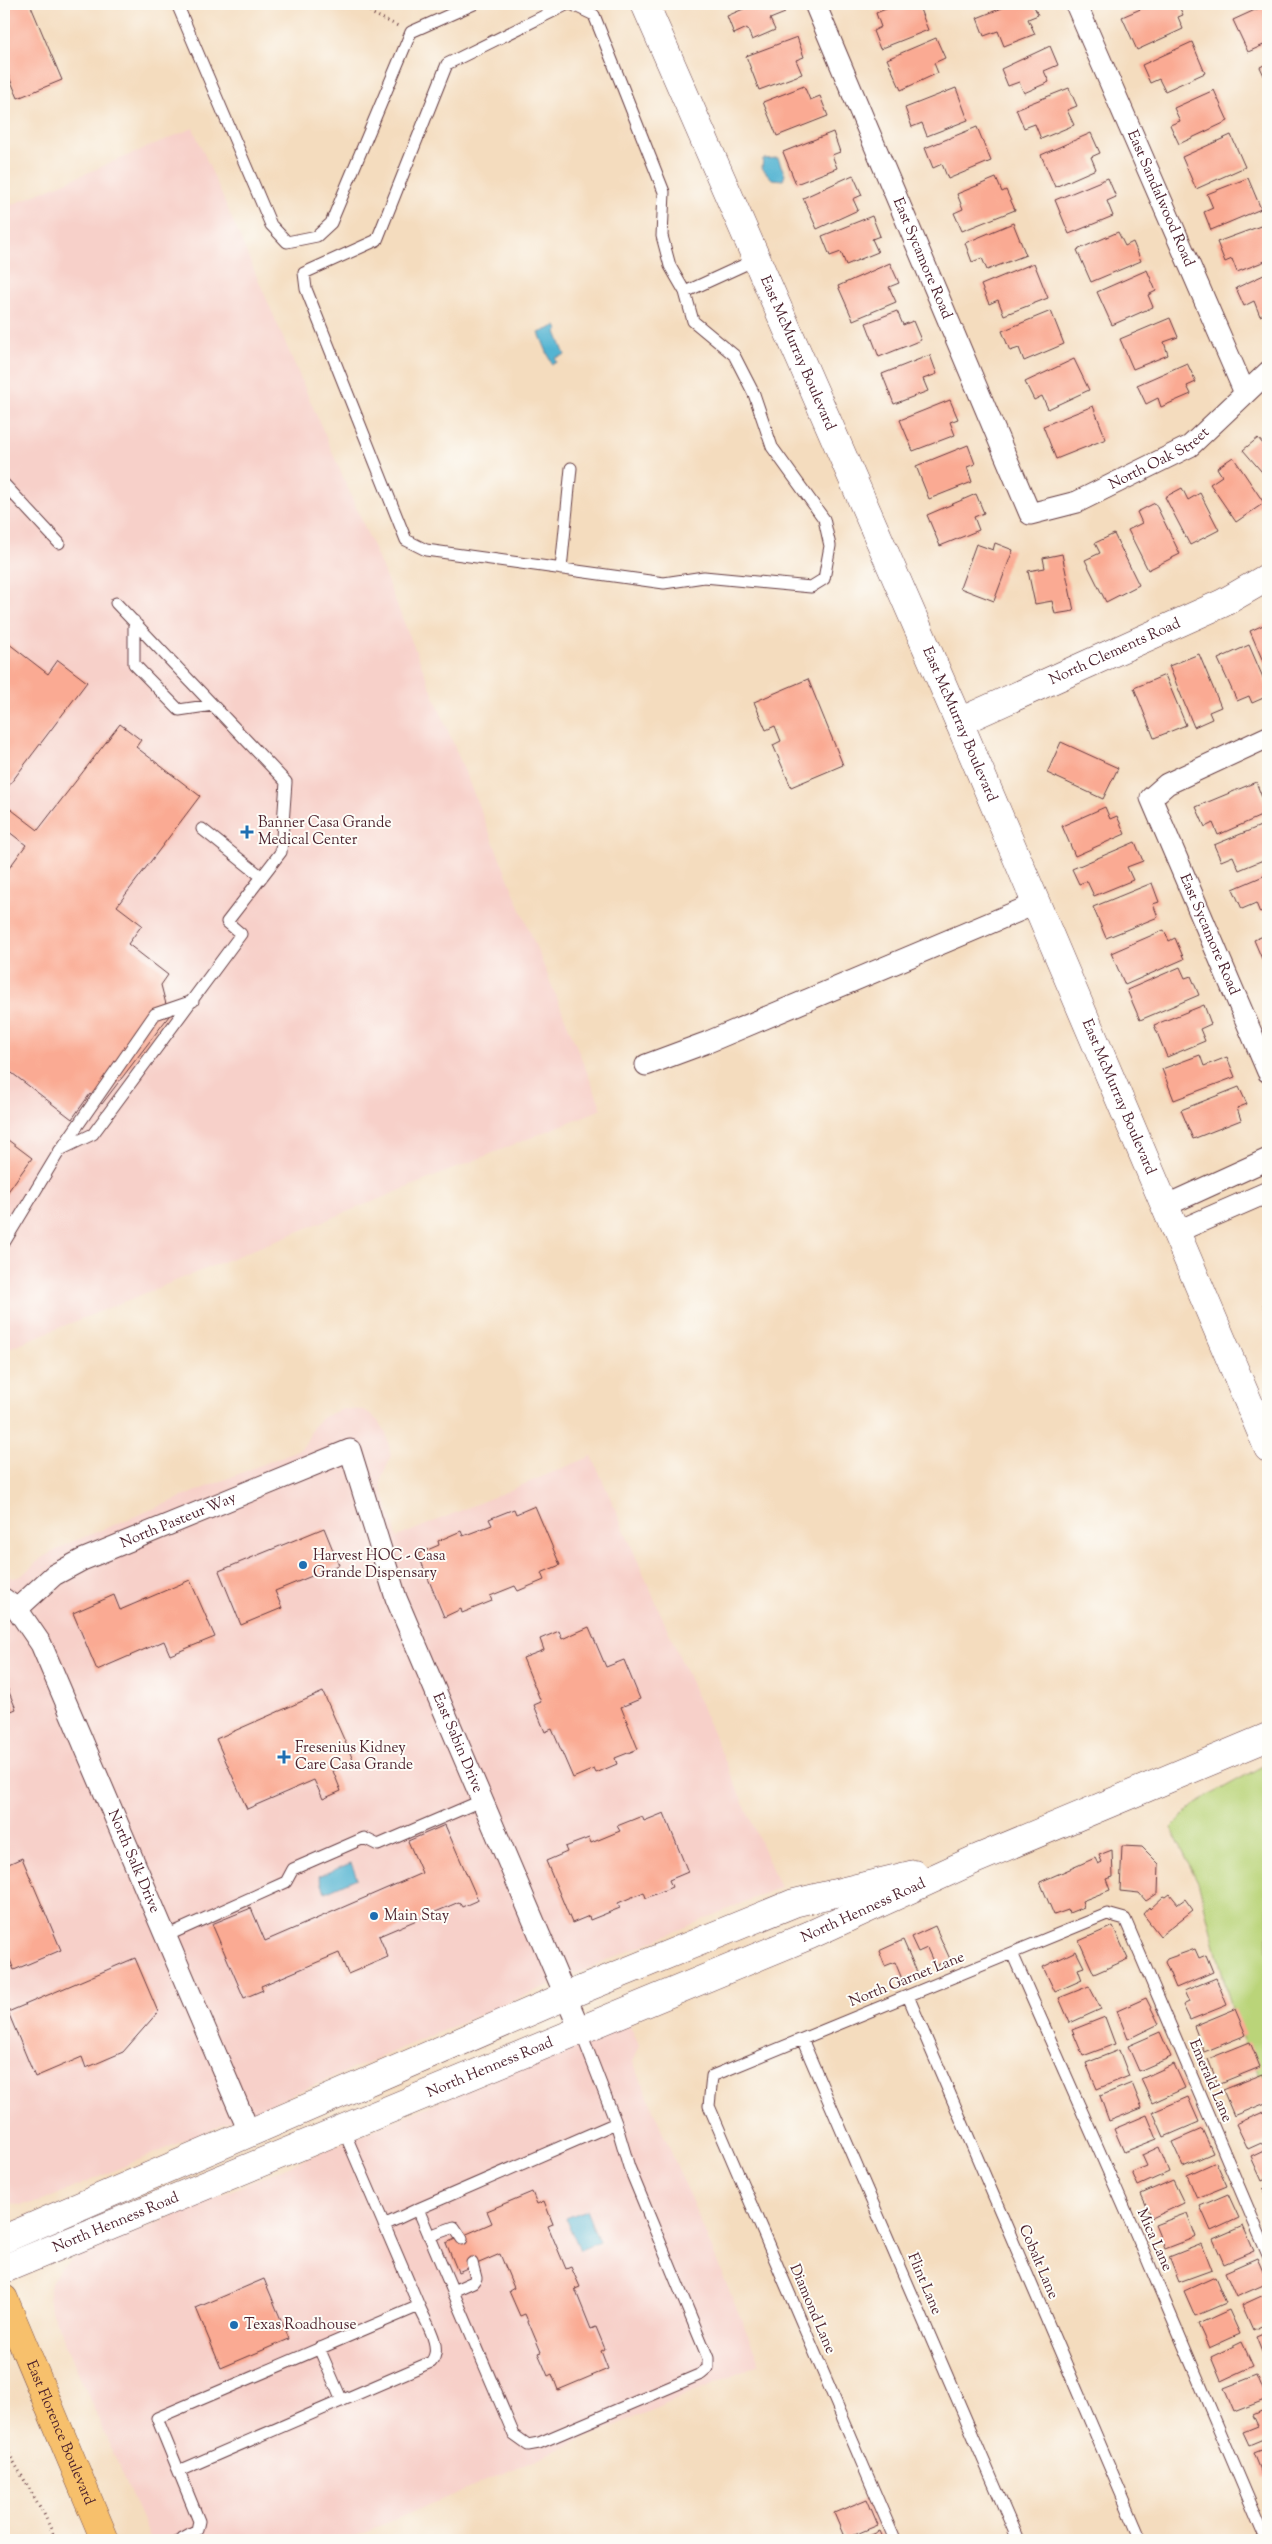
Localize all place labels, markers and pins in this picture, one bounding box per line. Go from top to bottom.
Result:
place label: Banner Casa Grande Medical Center [258,813,391,851]
marker: Banner Casa Grande Medical Center [240,825,254,839]
place label: Harvest HOC - Casa Grande Dispensary [313,1546,446,1584]
marker: Harvest HOC - Casa Grande Dispensary [297,1559,309,1571]
place label: Fresenius Kidney Care Casa Grande [295,1738,413,1776]
marker: Fresenius Kidney Care Casa Grande [277,1750,291,1764]
place label: Main Stay [384,1906,450,1927]
marker: Main Stay [368,1910,380,1922]
place label: Texas Roadhouse [244,2315,356,2336]
marker: Texas Roadhouse [228,2319,240,2331]

